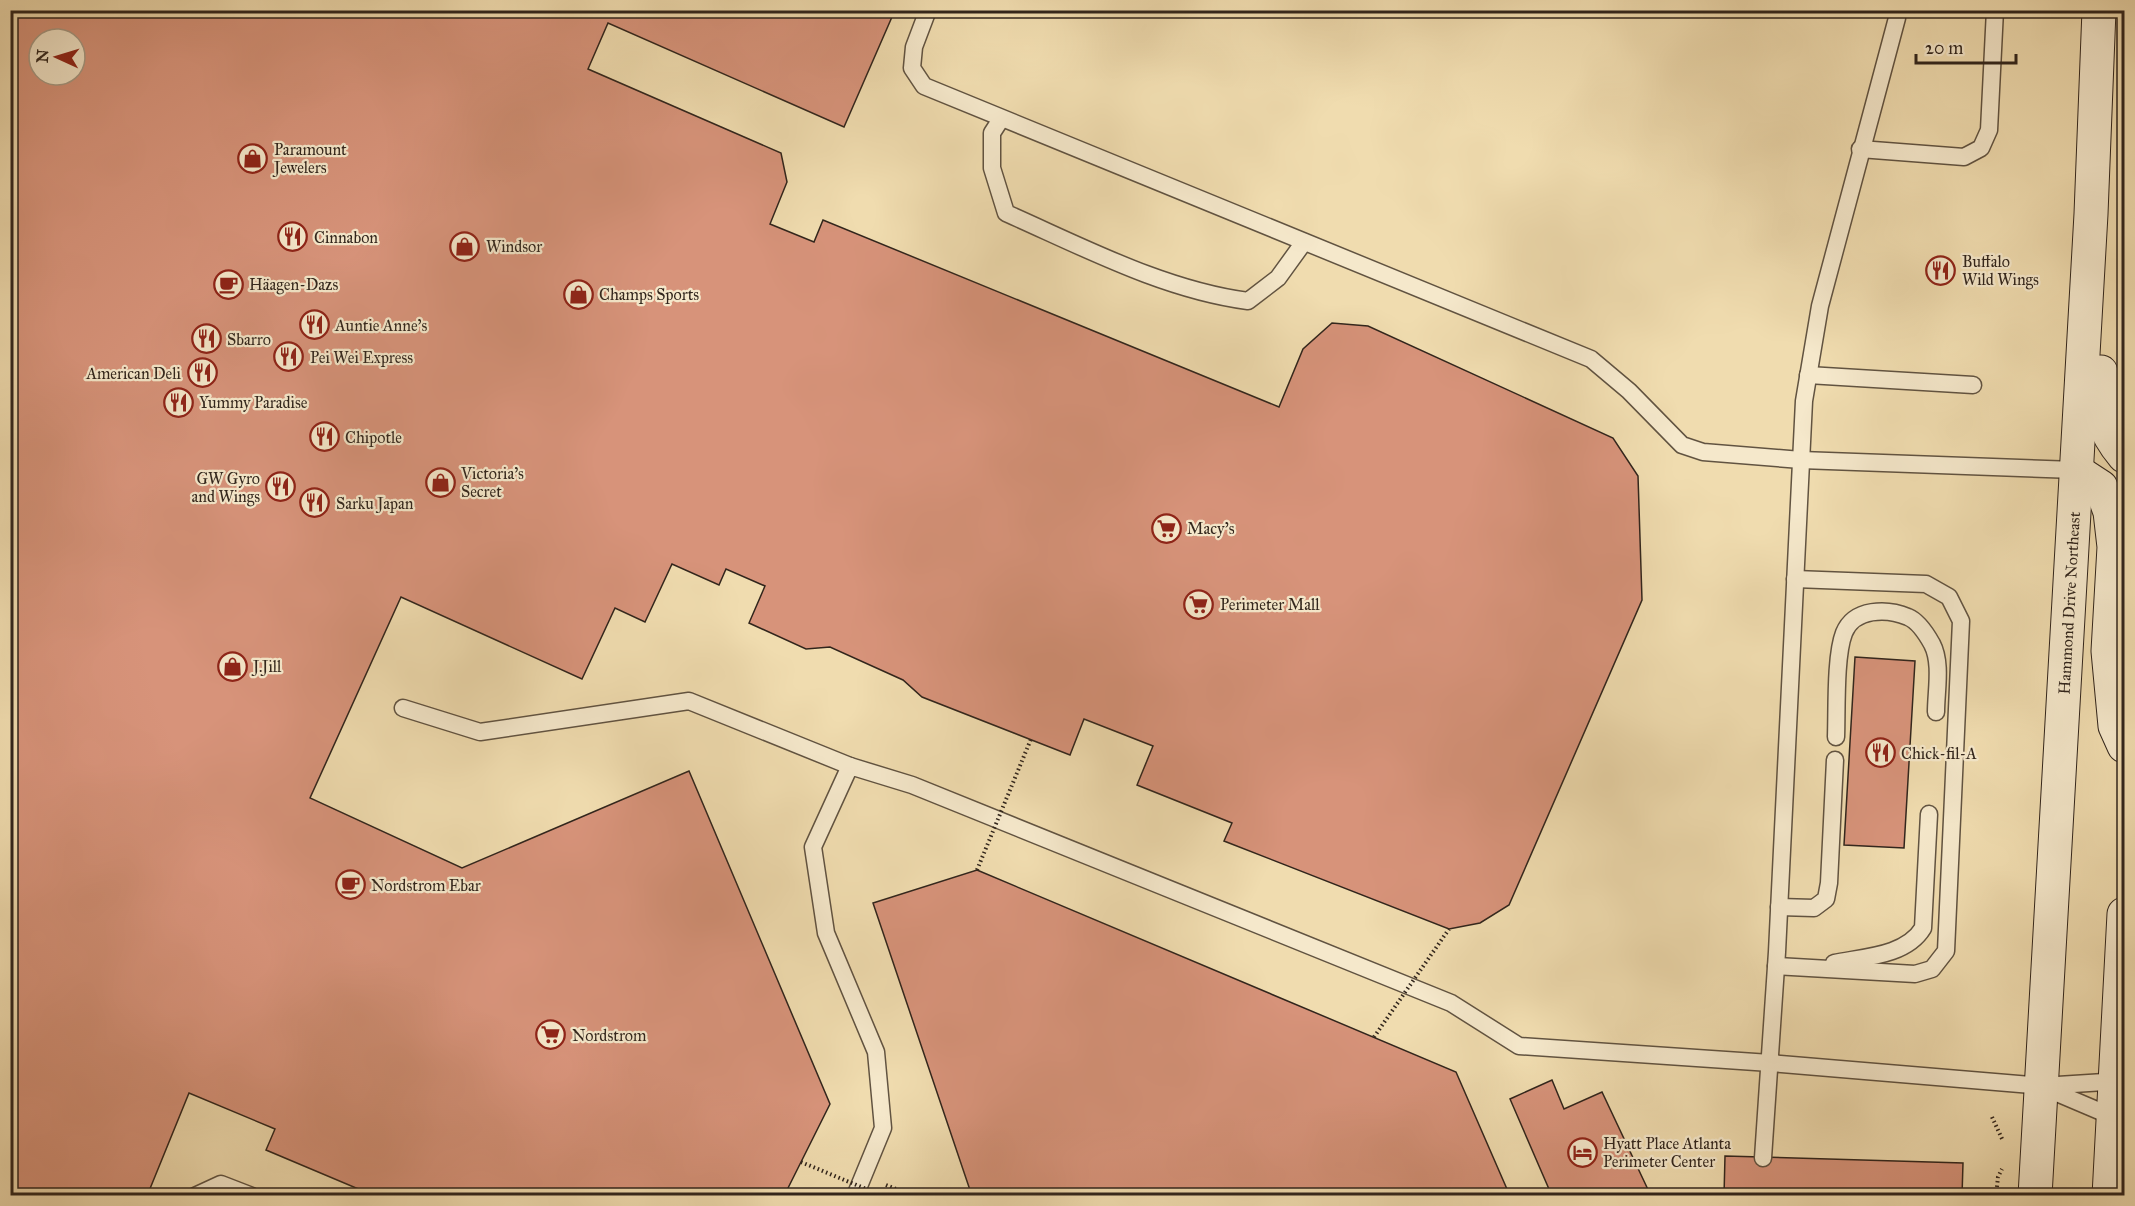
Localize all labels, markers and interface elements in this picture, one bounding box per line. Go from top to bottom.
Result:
north arrow [27,27,87,87]
scale bar [1916,27,2016,65]
text: 20 m [1925,37,1963,59]
text: N [33,48,53,63]
place label: Paramount Jewelers [272,140,347,178]
shop icon: Paramount Jewelers [237,142,269,174]
restaurant icon: Cinnabon [277,221,309,253]
place label: Cinnabon [314,228,378,247]
shop icon: Windsor [449,230,481,262]
place label: Windsor [486,237,542,256]
place label: Buffalo Wild Wings [1962,252,2039,290]
restaurant icon: Buffalo Wild Wings [1925,254,1957,286]
cafe icon: Häagen-Dazs [212,268,244,300]
place label: Häagen-Dazs [249,275,338,295]
shop icon: Champs Sports [562,278,594,310]
place label: Champs Sports [599,285,699,304]
restaurant icon: Auntie Anne's [298,309,330,341]
place label: Auntie Anne's [334,316,427,335]
restaurant icon: Sbarro [190,323,222,355]
place label: Sbarro [227,330,271,349]
restaurant icon: Pei Wei Express [273,341,305,373]
place label: Pei Wei Express [310,348,413,367]
restaurant icon: American Deli [186,357,218,389]
place label: American Deli [85,364,182,383]
restaurant icon: Yummy Paradise [162,386,194,418]
place label: Yummy Paradise [199,393,308,412]
restaurant icon: Chipotle [308,421,340,453]
place label: Chipotle [345,428,402,447]
place label: Victoria's Secret [460,464,524,501]
shop icon: Victoria's Secret [424,466,456,498]
place label: GW Gyro and Wings [192,469,260,507]
restaurant icon: GW Gyro and Wings [265,471,297,503]
restaurant icon: Sarku Japan [299,487,331,519]
place label: Sarku Japan [336,494,414,514]
street label: Hammond Drive Northeast [2055,511,2084,695]
supermarket icon: Macy's [1150,512,1182,544]
place label: Macy's [1187,519,1235,538]
supermarket icon: Perimeter Mall [1183,588,1215,620]
place label: Perimeter Mall [1220,595,1320,614]
shop icon: J.Jill [216,650,248,682]
place label: J.Jill [251,657,282,677]
restaurant icon: Chick-fil-A [1864,737,1896,769]
place label: Chick-fil-A [1901,744,1977,763]
cafe icon: Nordstrom Ebar [334,869,366,901]
place label: Nordstrom Ebar [371,876,481,895]
supermarket icon: Nordstrom [535,1019,567,1051]
place label: Nordstrom [572,1026,647,1045]
place label: Hyatt Place Atlanta Perimeter Center [1603,1134,1731,1171]
hotel icon: Hyatt Place Atlanta Perimeter Center [1566,1136,1598,1168]

